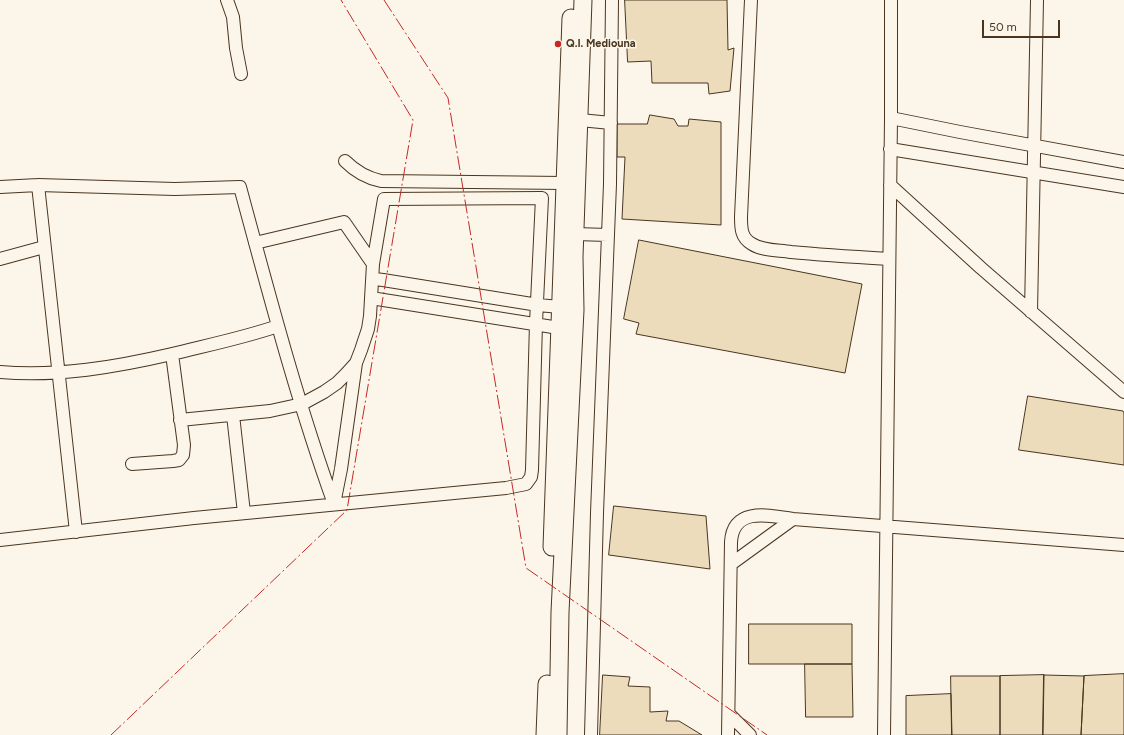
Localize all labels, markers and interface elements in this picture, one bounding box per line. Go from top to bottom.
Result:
scale bar [984,12,1062,38]
text: 50 m [989,20,1017,34]
place label: Q.I. Mediouna [566,37,636,51]
marker: Q.I. Mediouna [553,39,563,49]

